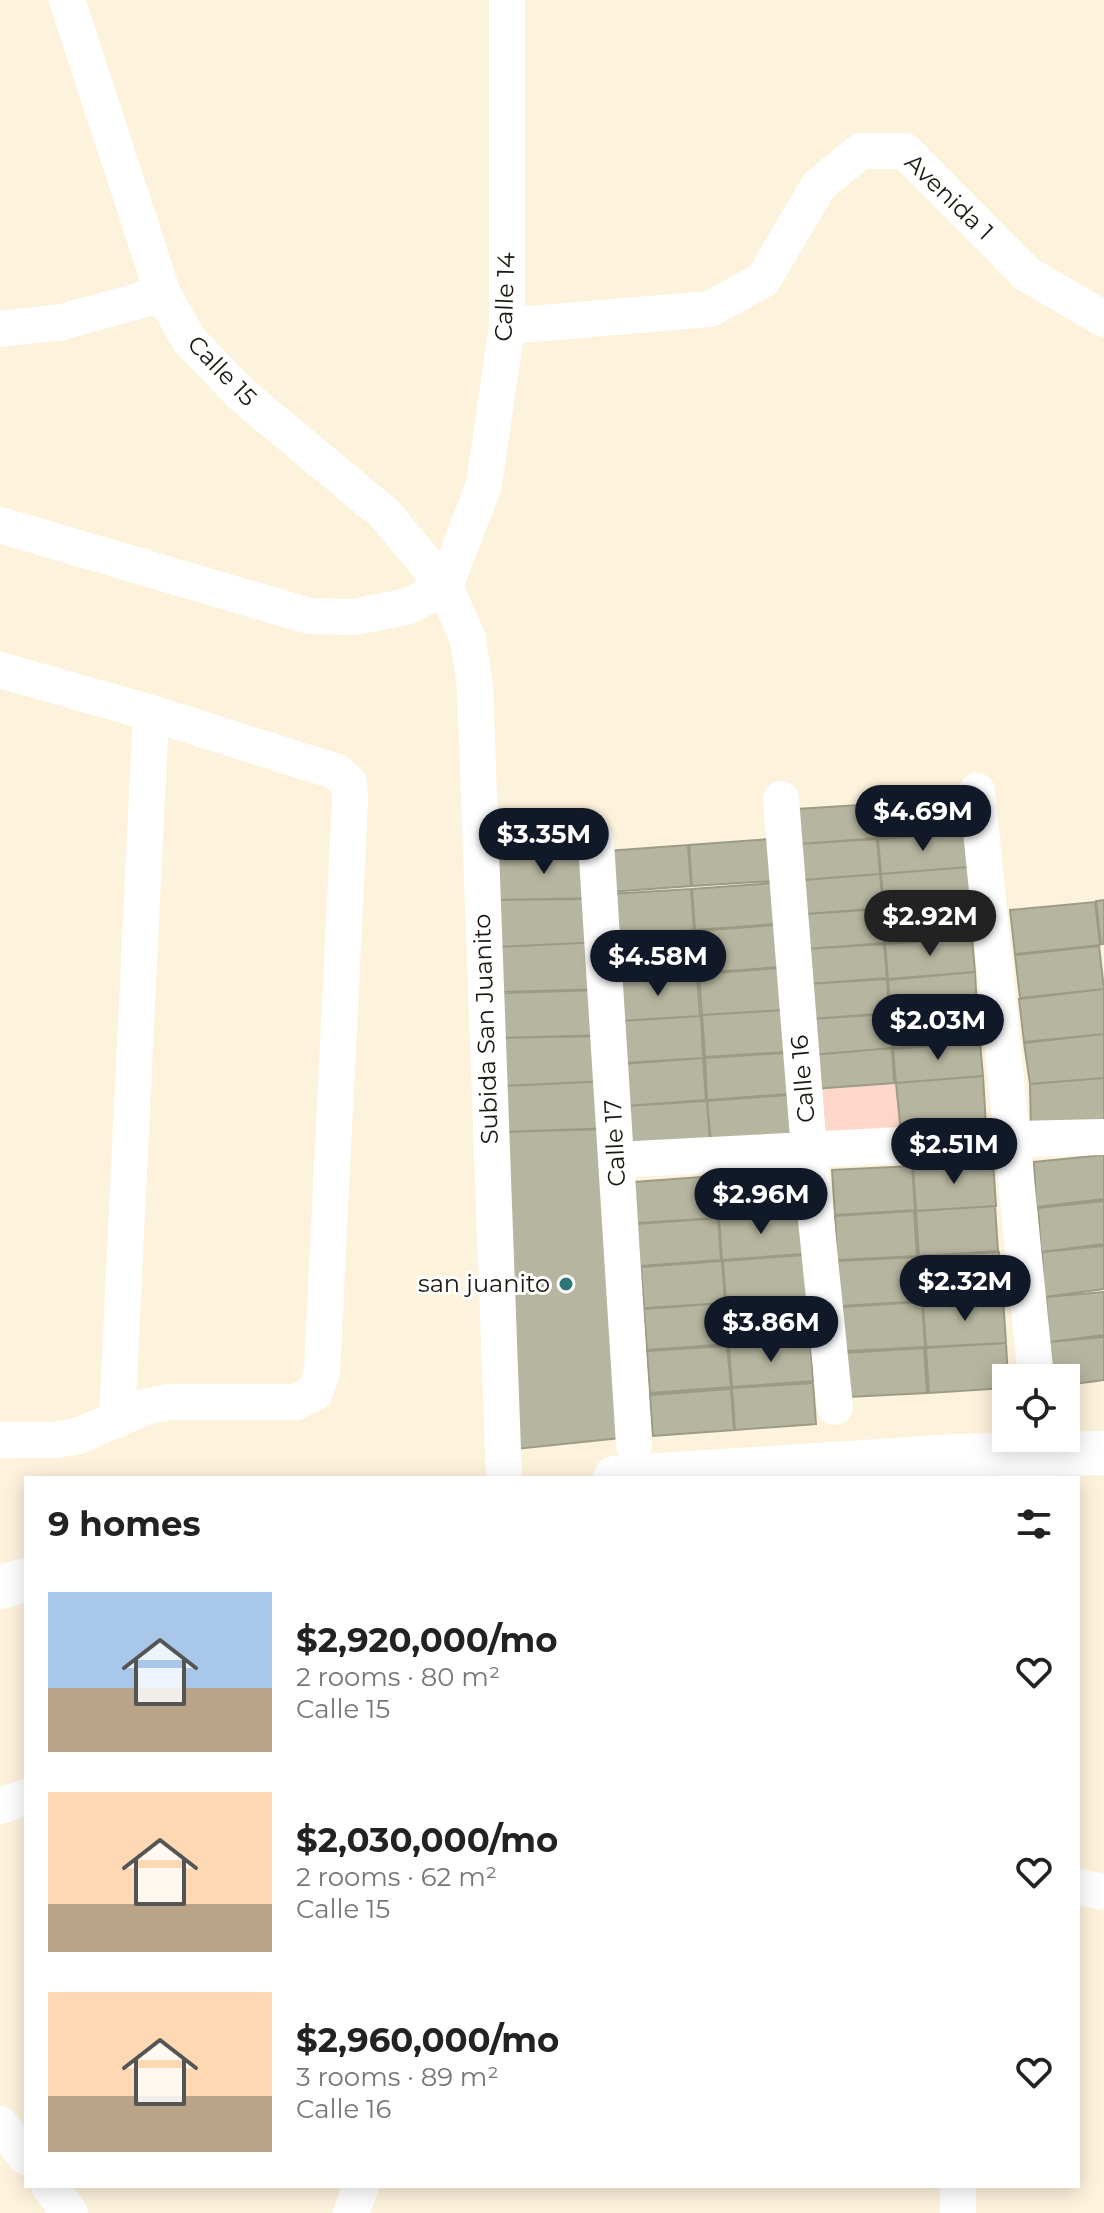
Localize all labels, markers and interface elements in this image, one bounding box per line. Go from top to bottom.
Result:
street label: Avenida 1 [899,147,1000,246]
street label: Calle 14 [488,252,521,342]
street label: Calle 15 [182,329,263,412]
pin: $4.69M [858,785,988,853]
text: $4.69M [873,795,973,827]
pin: $3.35M [479,808,609,876]
text: $3.35M [497,818,591,850]
pin: $2.92M [865,890,995,958]
text: $2.92M [882,900,978,932]
street label: Subida San Juanito [467,913,504,1145]
pin: $4.58M [593,930,723,998]
text: $4.58M [608,940,708,972]
pin: $2.03M [873,994,1003,1062]
text: $2.03M [890,1004,986,1036]
street label: Calle 16 [784,1034,821,1124]
street label: Calle 17 [598,1099,631,1187]
pin: $2.51M [889,1118,1019,1186]
text: $2.51M [909,1128,999,1160]
pin: $2.96M [696,1168,826,1236]
text: $2.96M [713,1178,809,1210]
pin: $2.32M [900,1255,1030,1323]
text: $2.32M [918,1265,1012,1297]
place label: san juanito [418,1269,550,1298]
marker: san juanito [557,1275,575,1293]
pin: $3.86M [706,1296,836,1364]
text: $3.86M [722,1306,820,1338]
map controls [992,1364,1080,1452]
button: locate [992,1364,1080,1452]
icon: filters [1012,1502,1056,1546]
text: 9 homes [48,1503,201,1545]
text: $2,920,000/mo [296,1619,558,1661]
icon: home [112,1624,208,1720]
icon: heart [1012,1650,1056,1694]
text: 2 rooms · 80 m² [296,1661,500,1693]
text: Calle 15 [296,1693,390,1725]
text: $2,030,000/mo [296,1819,558,1861]
icon: home [112,1824,208,1920]
icon: heart [1012,1850,1056,1894]
text: 2 rooms · 62 m² [296,1861,497,1893]
text: Calle 15 [296,1893,390,1925]
text: $2,960,000/mo [296,2019,559,2061]
icon: home [112,2024,208,2120]
icon: heart [1012,2050,1056,2094]
text: 3 rooms · 89 m² [296,2061,499,2093]
text: Calle 16 [296,2093,391,2125]

